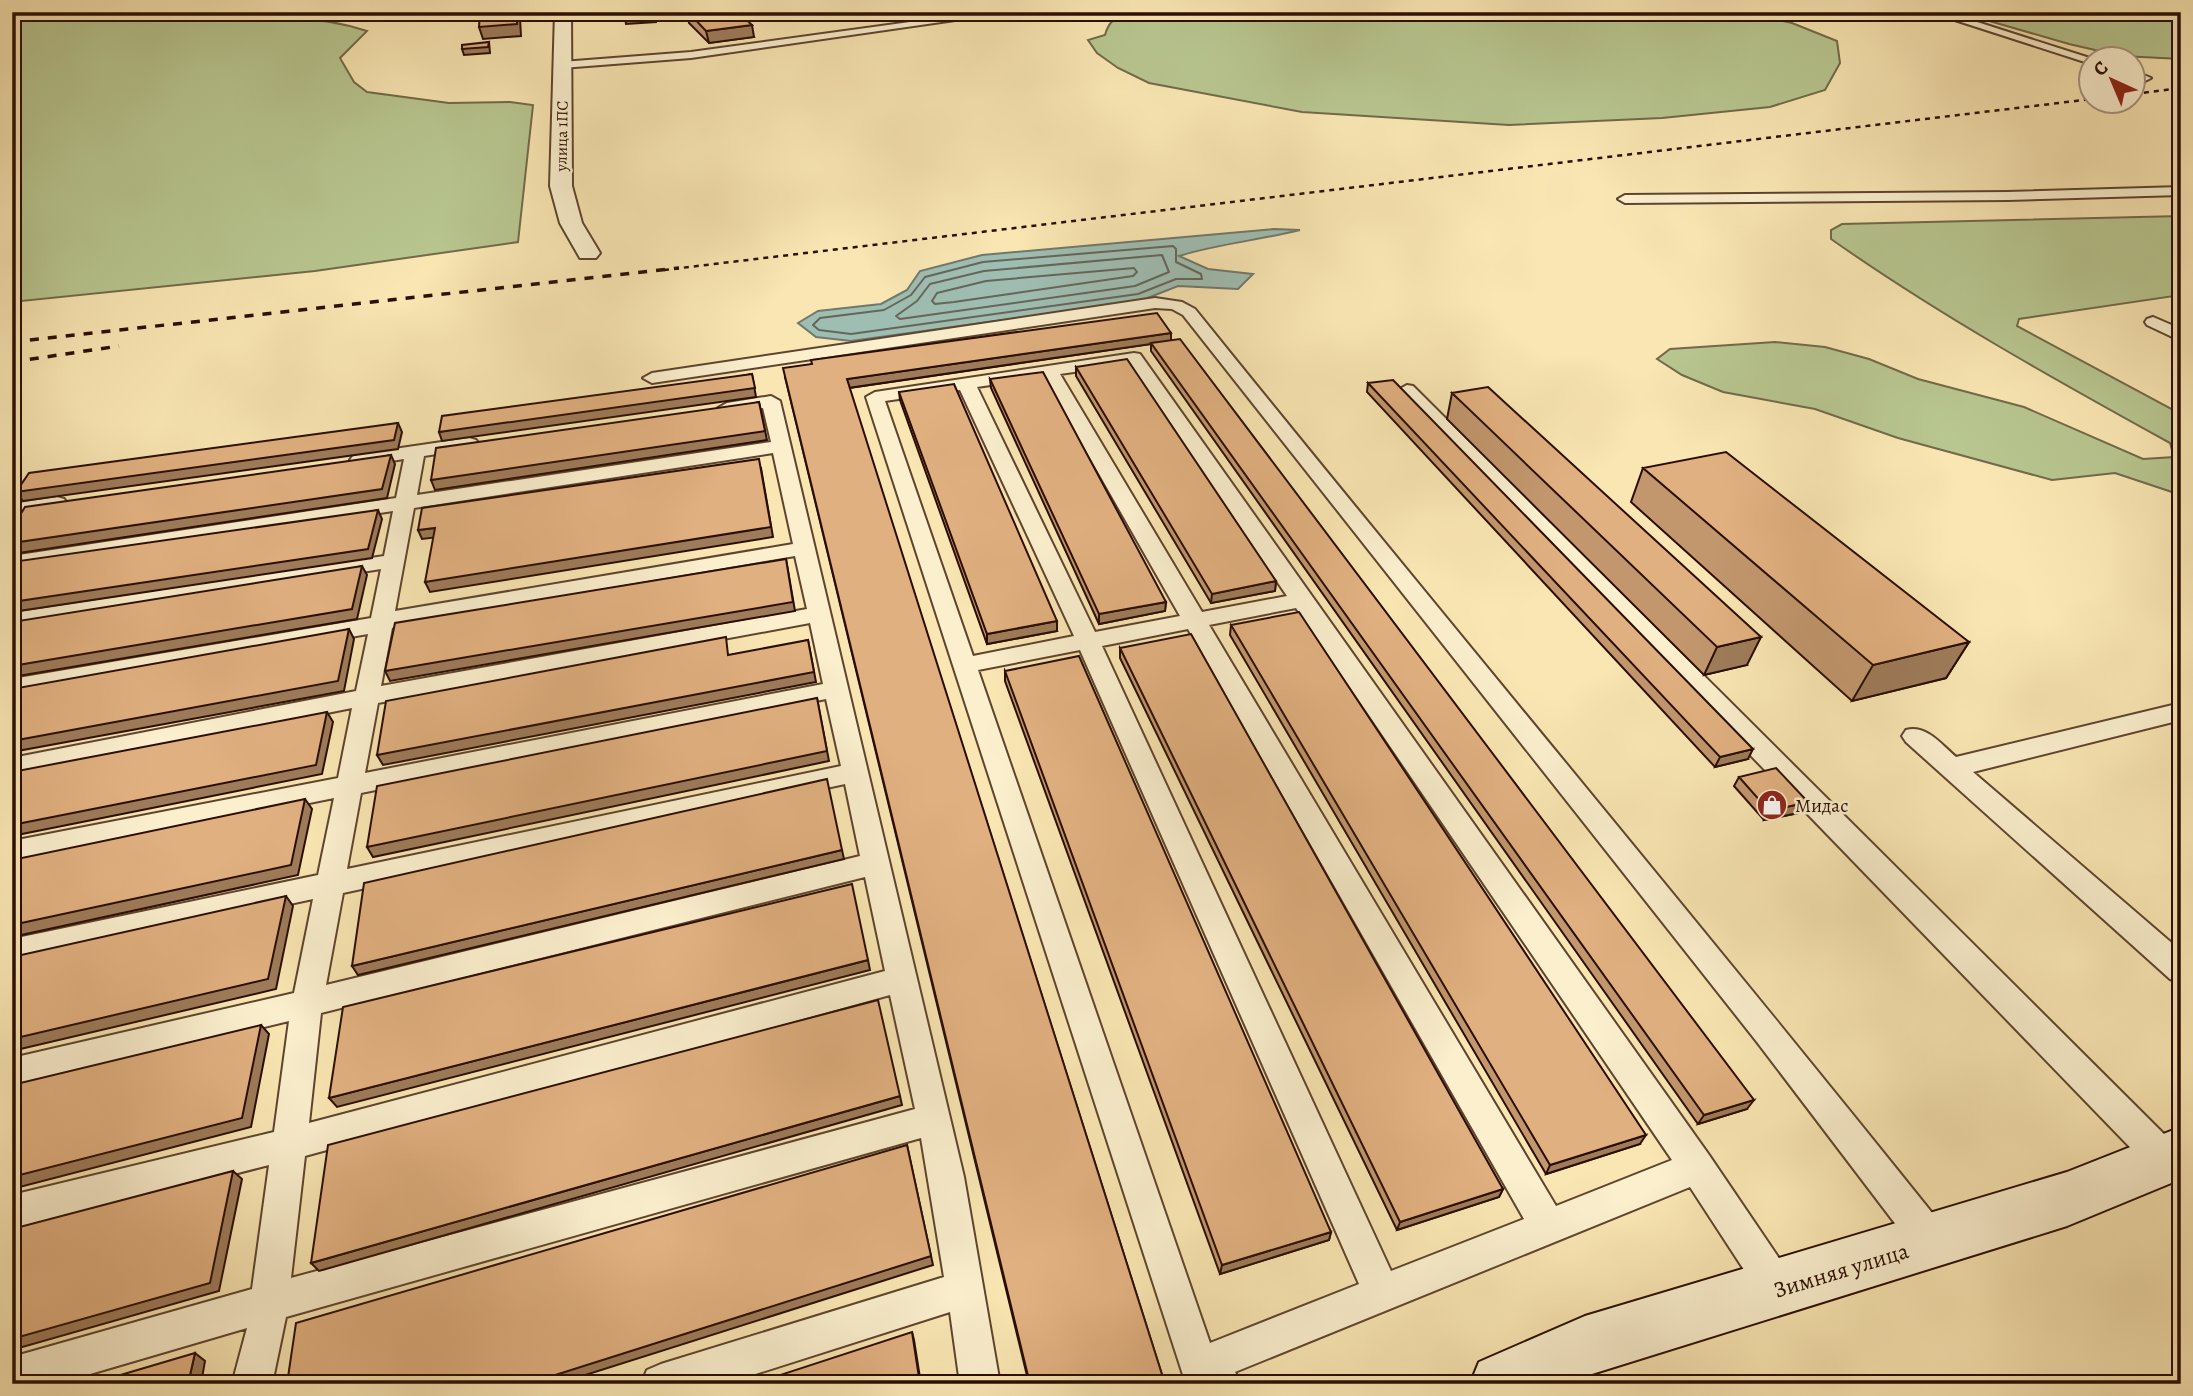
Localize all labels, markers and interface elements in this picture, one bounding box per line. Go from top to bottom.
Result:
north arrow [2078,46,2148,116]
text: С [2088,55,2114,82]
street label: улица 1ПС [550,100,574,173]
shop icon: Мидас [1755,788,1789,822]
place label: Мидас [1795,793,1848,819]
street label: Зимняя улица [1770,1235,1913,1306]

